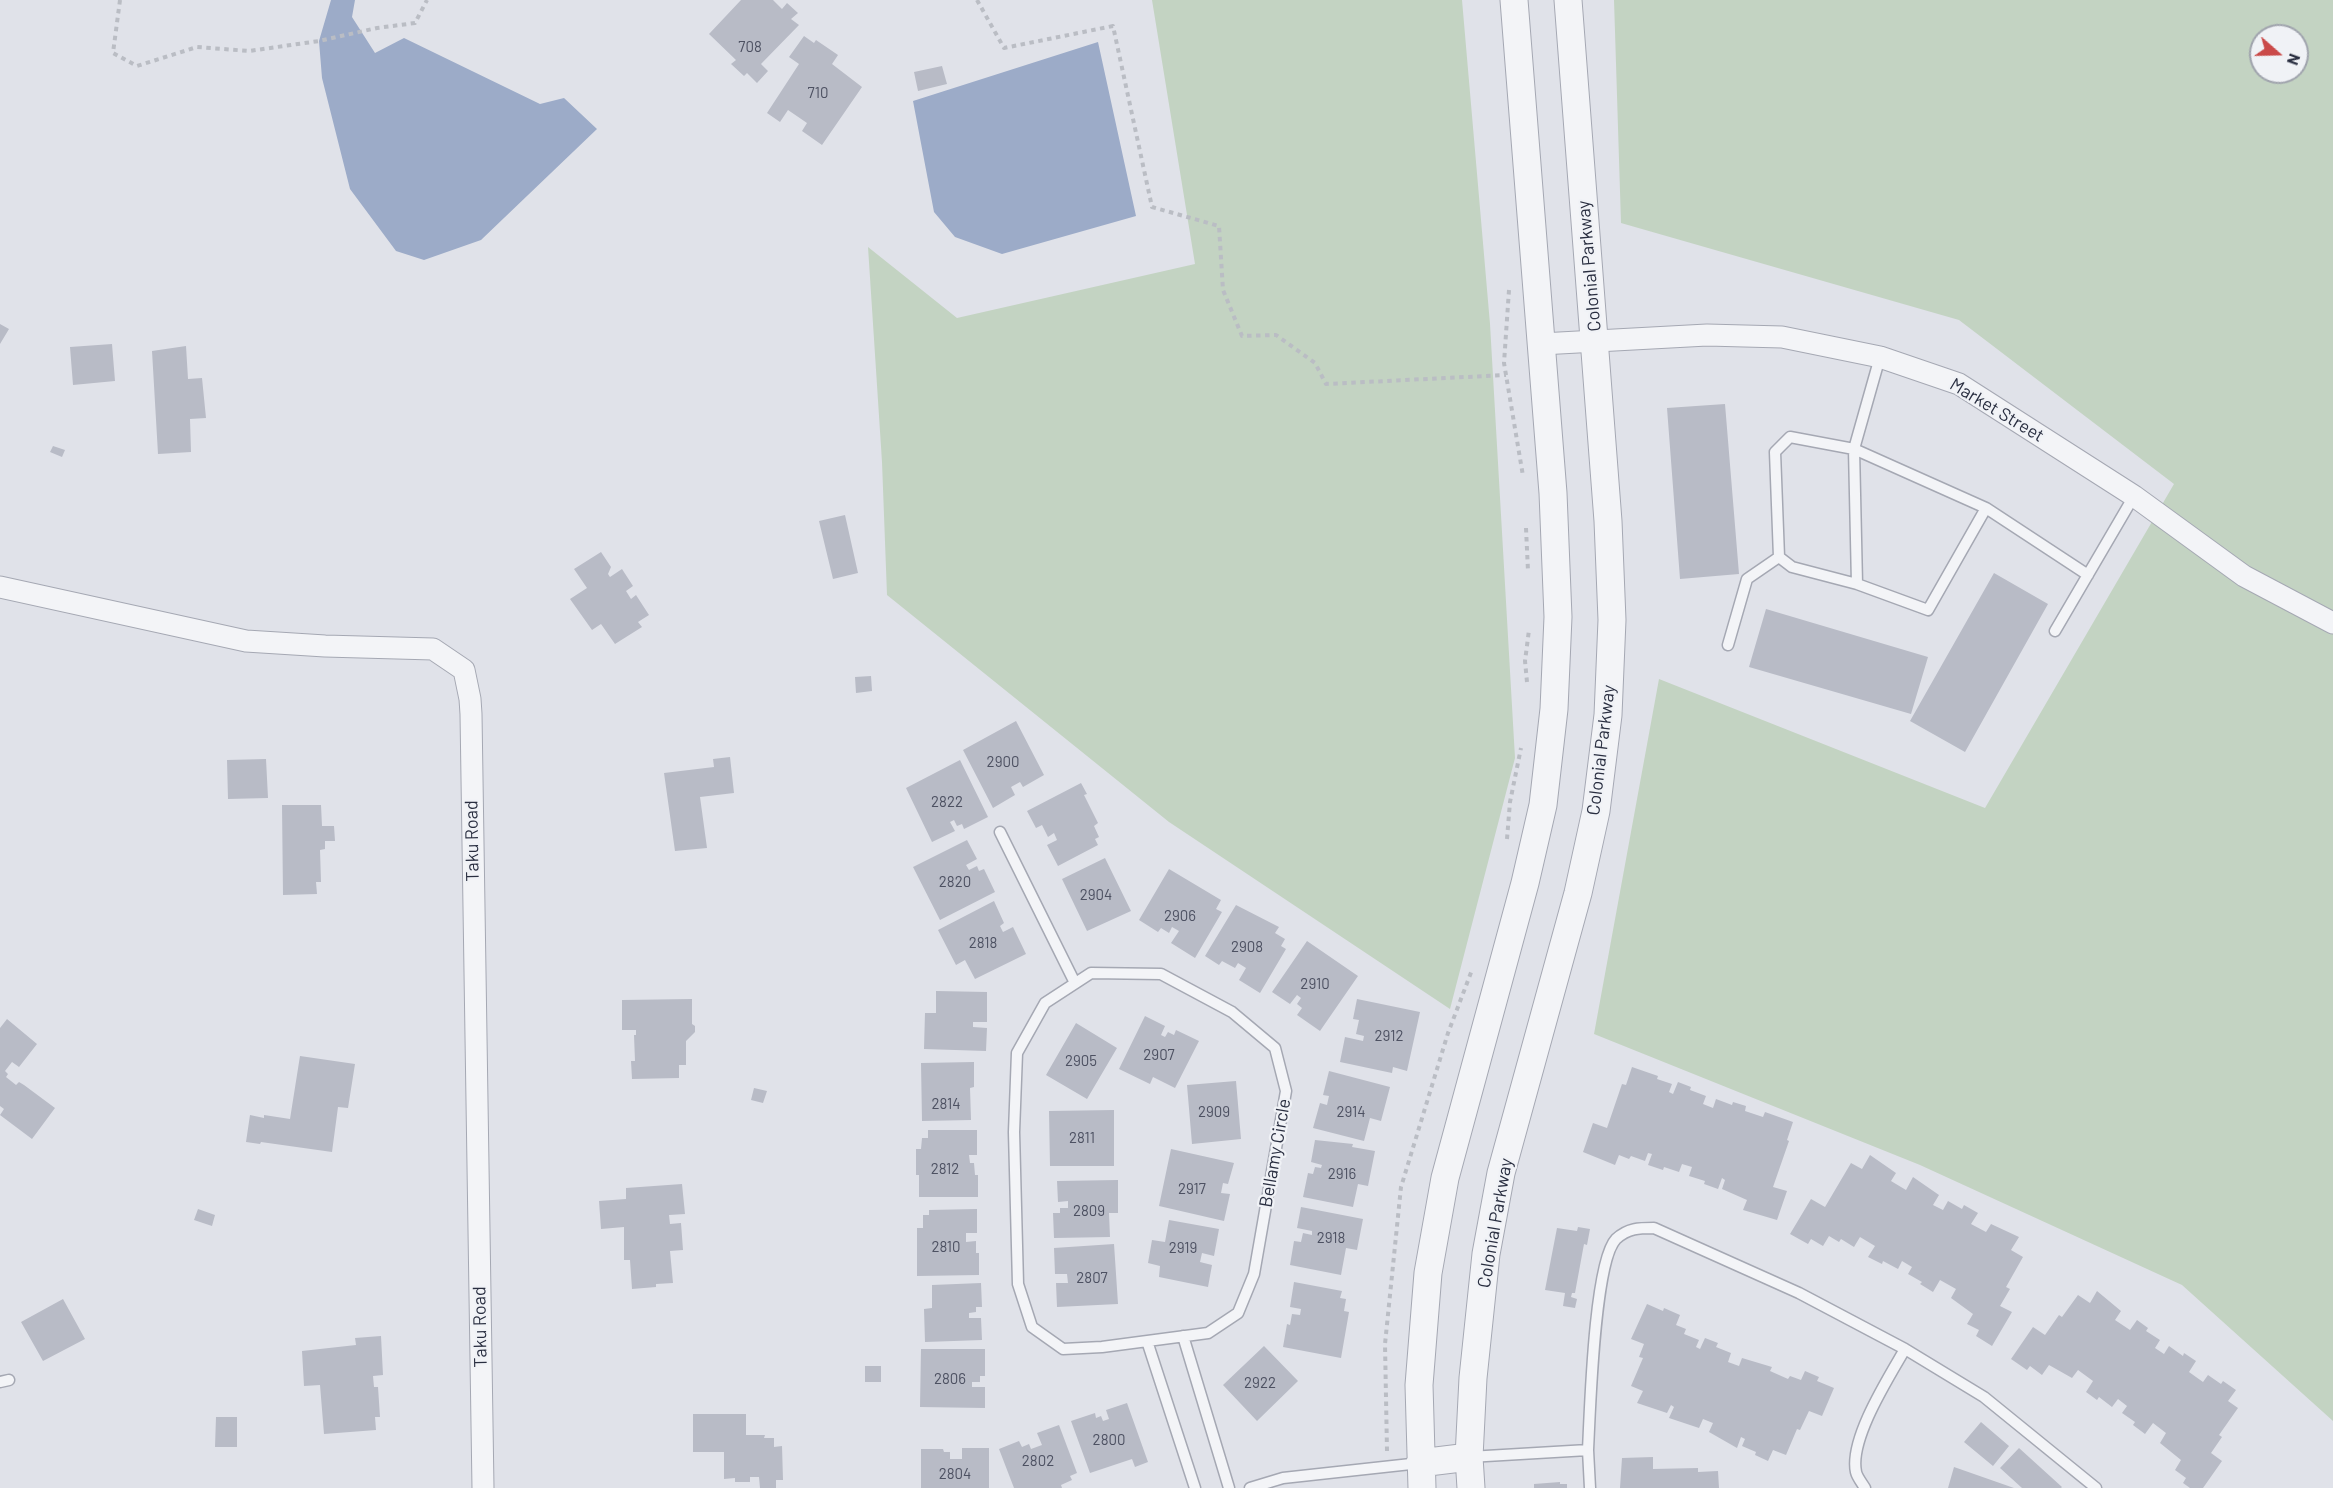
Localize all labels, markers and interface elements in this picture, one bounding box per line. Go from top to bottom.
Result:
north arrow [2249,24,2309,84]
house number: 708 [738,38,762,56]
text: N [2284,51,2305,68]
house number: 710 [808,84,828,102]
street label: Colonial Parkway [1573,200,1605,332]
street label: Market Street [1946,373,2048,447]
street label: Colonial Parkway [1582,683,1620,817]
house number: 2900 [987,753,1019,771]
house number: 2822 [931,793,963,811]
street label: Taku Road [460,800,484,882]
house number: 2820 [939,873,971,891]
house number: 2904 [1080,886,1112,904]
house number: 2906 [1164,907,1196,925]
house number: 2818 [969,934,997,952]
house number: 2908 [1231,938,1263,956]
house number: 2910 [1300,975,1330,993]
house number: 2912 [1375,1027,1403,1045]
house number: 2907 [1143,1046,1175,1064]
house number: 2905 [1065,1052,1097,1070]
house number: 2814 [932,1095,960,1113]
street label: Bellamy Circle [1255,1097,1295,1209]
house number: 2909 [1198,1103,1230,1121]
house number: 2914 [1336,1103,1366,1121]
house number: 2811 [1069,1129,1095,1147]
street label: Colonial Parkway [1473,1156,1517,1290]
house number: 2812 [931,1160,959,1178]
house number: 2916 [1328,1165,1356,1183]
house number: 2917 [1178,1180,1206,1198]
house number: 2809 [1073,1202,1105,1220]
house number: 2918 [1317,1229,1345,1247]
house number: 2810 [931,1238,961,1256]
house number: 2919 [1169,1239,1197,1257]
house number: 2807 [1076,1269,1108,1287]
street label: Taku Road [468,1286,492,1368]
house number: 2806 [934,1370,966,1388]
house number: 2922 [1244,1374,1276,1392]
house number: 2800 [1093,1431,1125,1449]
house number: 2802 [1022,1452,1054,1470]
house number: 2804 [939,1465,971,1483]

